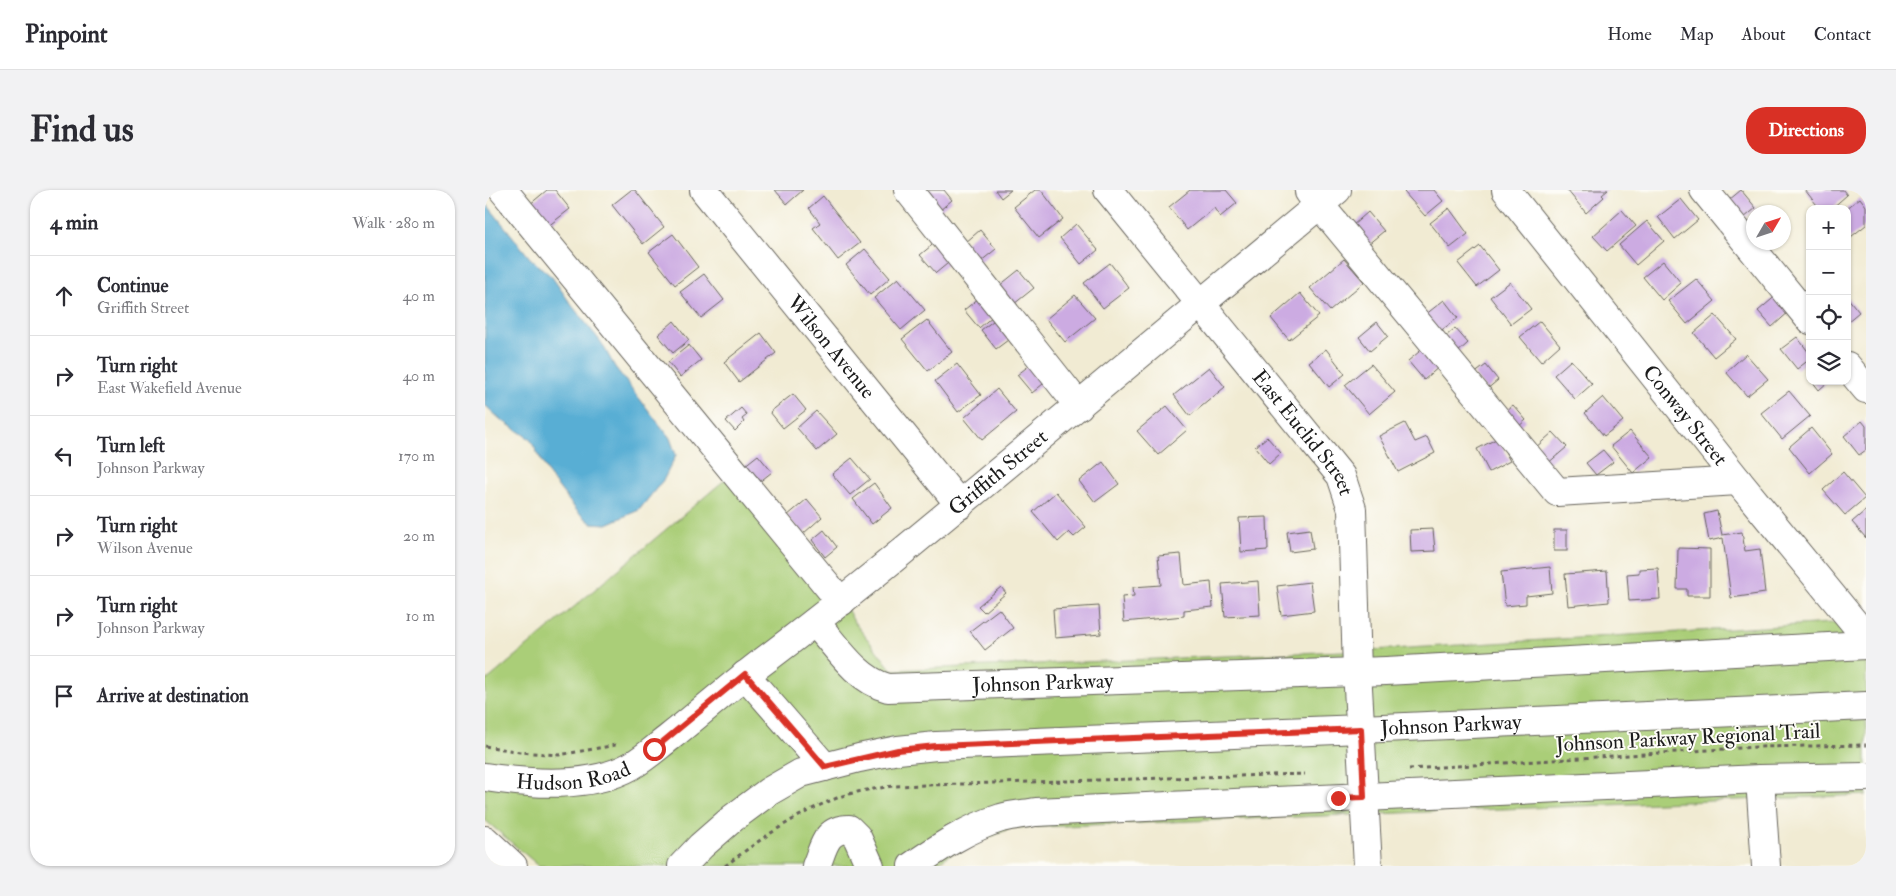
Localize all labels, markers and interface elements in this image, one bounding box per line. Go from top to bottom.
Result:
text: Pinpoint [25,19,108,50]
text: Home [1607,23,1652,46]
text: Map [1680,23,1714,46]
text: About [1742,23,1786,46]
text: Contact [1814,23,1871,46]
button: Directions [1746,107,1866,154]
text: Find us [30,108,134,152]
north arrow [1746,205,1791,250]
map controls [1806,205,1851,385]
button: + [1806,205,1851,250]
text: 4 min [50,209,98,236]
text: Walk · 280 m [352,213,435,233]
button: − [1806,250,1851,295]
text: Continue [97,274,168,298]
icon: ahead [50,282,78,310]
text: 40 m [402,286,435,306]
street label: Wilson Avenue [781,289,882,404]
button: locate [1806,295,1851,340]
text: Griffith Street [97,298,189,318]
button: layers [1806,340,1851,385]
text: Turn right [97,354,177,378]
street label: Conway Street [1637,359,1734,471]
icon: right [50,362,78,390]
street label: East Euclid Street [1246,364,1360,499]
text: 40 m [402,366,435,386]
text: East Wakefield Avenue [97,378,242,398]
street label: Griffith Street [943,423,1053,521]
text: Turn left [97,434,165,458]
icon: left [50,442,78,470]
text: 170 m [398,446,435,466]
text: Johnson Parkway [97,458,205,478]
text: Turn right [97,514,177,538]
icon: right [50,522,78,550]
text: 20 m [403,526,435,546]
text: Wilson Avenue [97,538,193,558]
text: Turn right [97,594,177,618]
icon: right [50,602,78,630]
text: 10 m [405,606,435,626]
text: Johnson Parkway [97,618,205,638]
street label: Johnson Parkway [971,667,1115,699]
icon: arrive [50,682,78,710]
text: Arrive at destination [97,684,249,708]
street label: Johnson Parkway [1379,708,1523,742]
street label: Johnson Parkway Regional Trail [1554,718,1822,758]
route start [643,738,666,761]
street label: Hudson Road [515,755,635,796]
route end [1327,787,1350,810]

